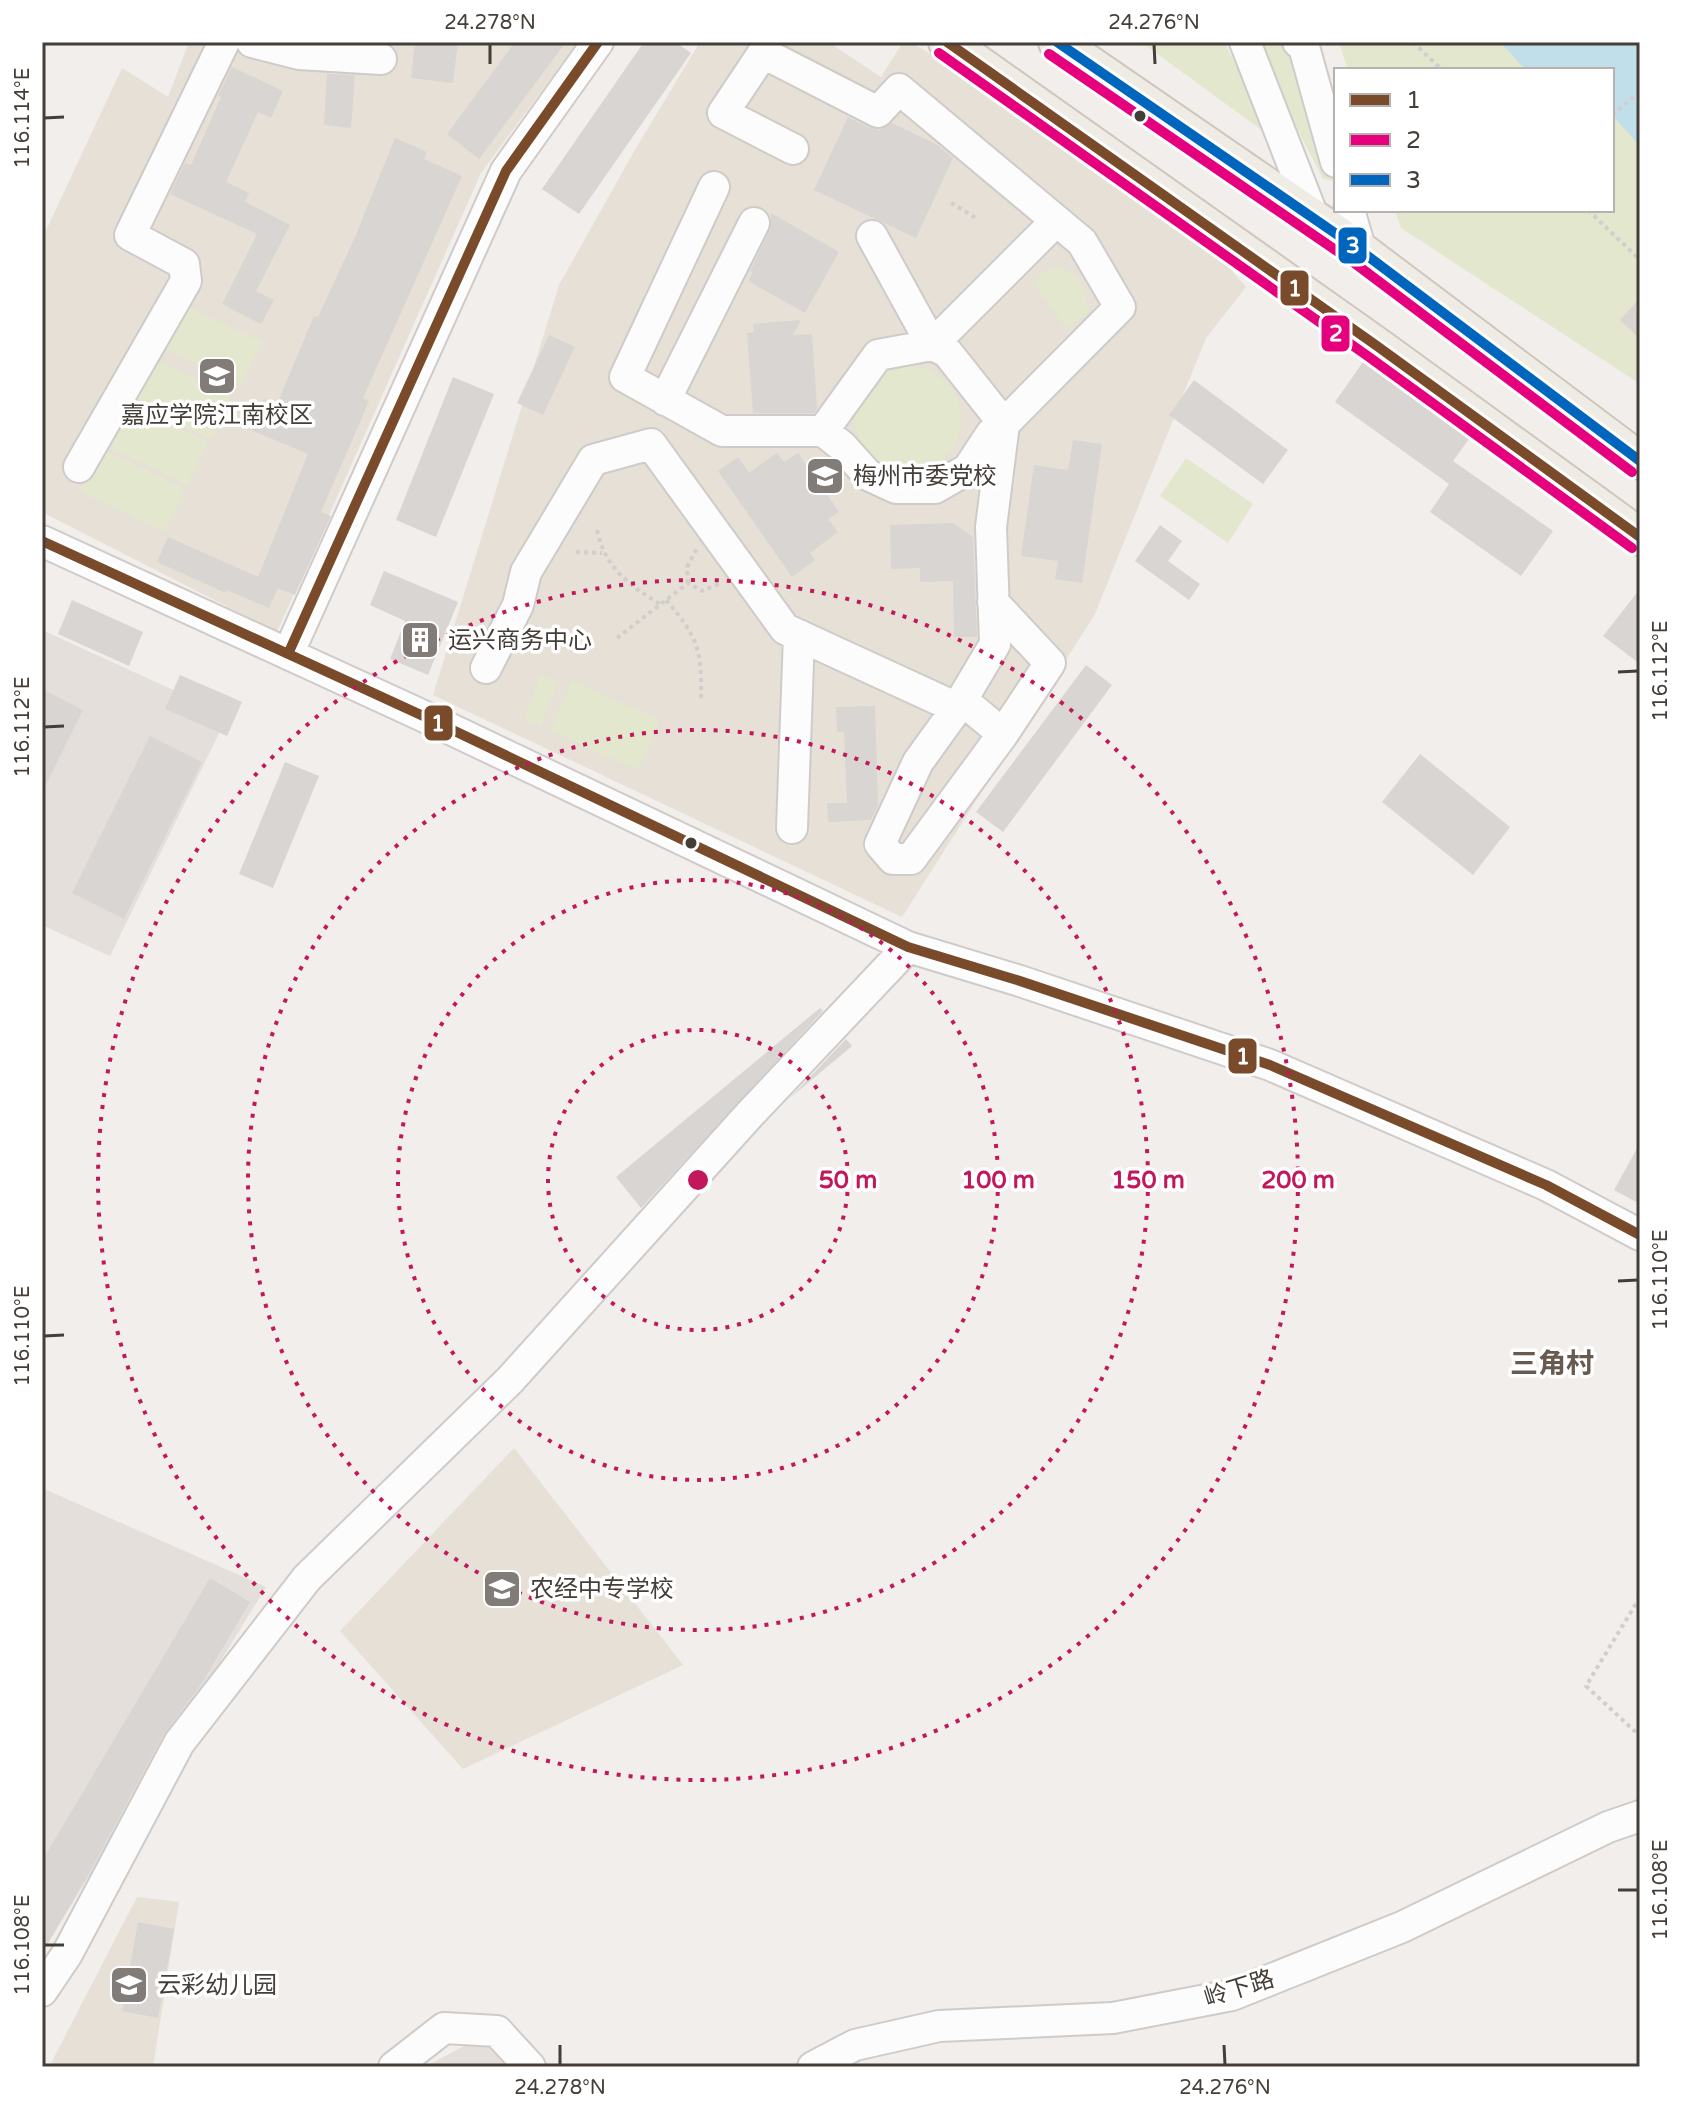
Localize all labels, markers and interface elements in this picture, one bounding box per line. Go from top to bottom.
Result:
text: 24.278°N [444,11,536,35]
text: 24.276°N [1108,11,1200,35]
text: 116.114°E [11,68,35,168]
legend [1334,68,1614,212]
text: 1 [1406,86,1421,115]
unlabelled marker [1132,108,1148,124]
text: 2 [1406,126,1421,155]
text: 3 [1406,166,1421,195]
line badge: 3 [1337,226,1368,265]
text: 3 [1346,233,1360,259]
line badge: 1 [1279,269,1310,307]
text: 1 [1288,276,1302,302]
line badge: 2 [1320,314,1351,353]
text: 2 [1329,321,1343,347]
school or university icon: 嘉应学院江南校区 [196,355,238,397]
place label: 嘉应学院江南校区 [121,401,313,430]
school or university icon: 梅州市委党校 [804,455,846,497]
place label: 梅州市委党校 [853,462,997,491]
building icon: 运兴商务中心 [399,619,441,661]
text: 116.112°E [1649,621,1673,721]
place label: 运兴商务中心 [448,626,592,655]
text: 116.112°E [11,677,35,777]
line badge: 1 [423,704,454,742]
text: 1 [431,711,445,737]
unlabelled marker [683,835,699,851]
line badge: 1 [1227,1037,1258,1075]
text: 1 [1236,1044,1250,1070]
centre of rings [684,1166,712,1194]
text: 50 m [819,1166,877,1195]
text: 100 m [961,1166,1035,1195]
text: 150 m [1111,1166,1185,1195]
text: 200 m [1261,1166,1335,1195]
text: 116.110°E [1649,1230,1673,1330]
text: 116.110°E [11,1286,35,1386]
district label: 三角村 [1510,1347,1594,1381]
school or university icon: 农经中专学校 [481,1568,523,1610]
place label: 农经中专学校 [530,1575,674,1604]
text: 116.108°E [1649,1840,1673,1940]
text: 116.108°E [11,1895,35,1995]
school or university icon: 云彩幼儿园 [108,1964,150,2006]
street label: 岭下路 [1200,1964,1278,2013]
place label: 云彩幼儿园 [157,1971,277,2000]
text: 24.278°N [514,2076,606,2100]
text: 24.276°N [1179,2076,1271,2100]

